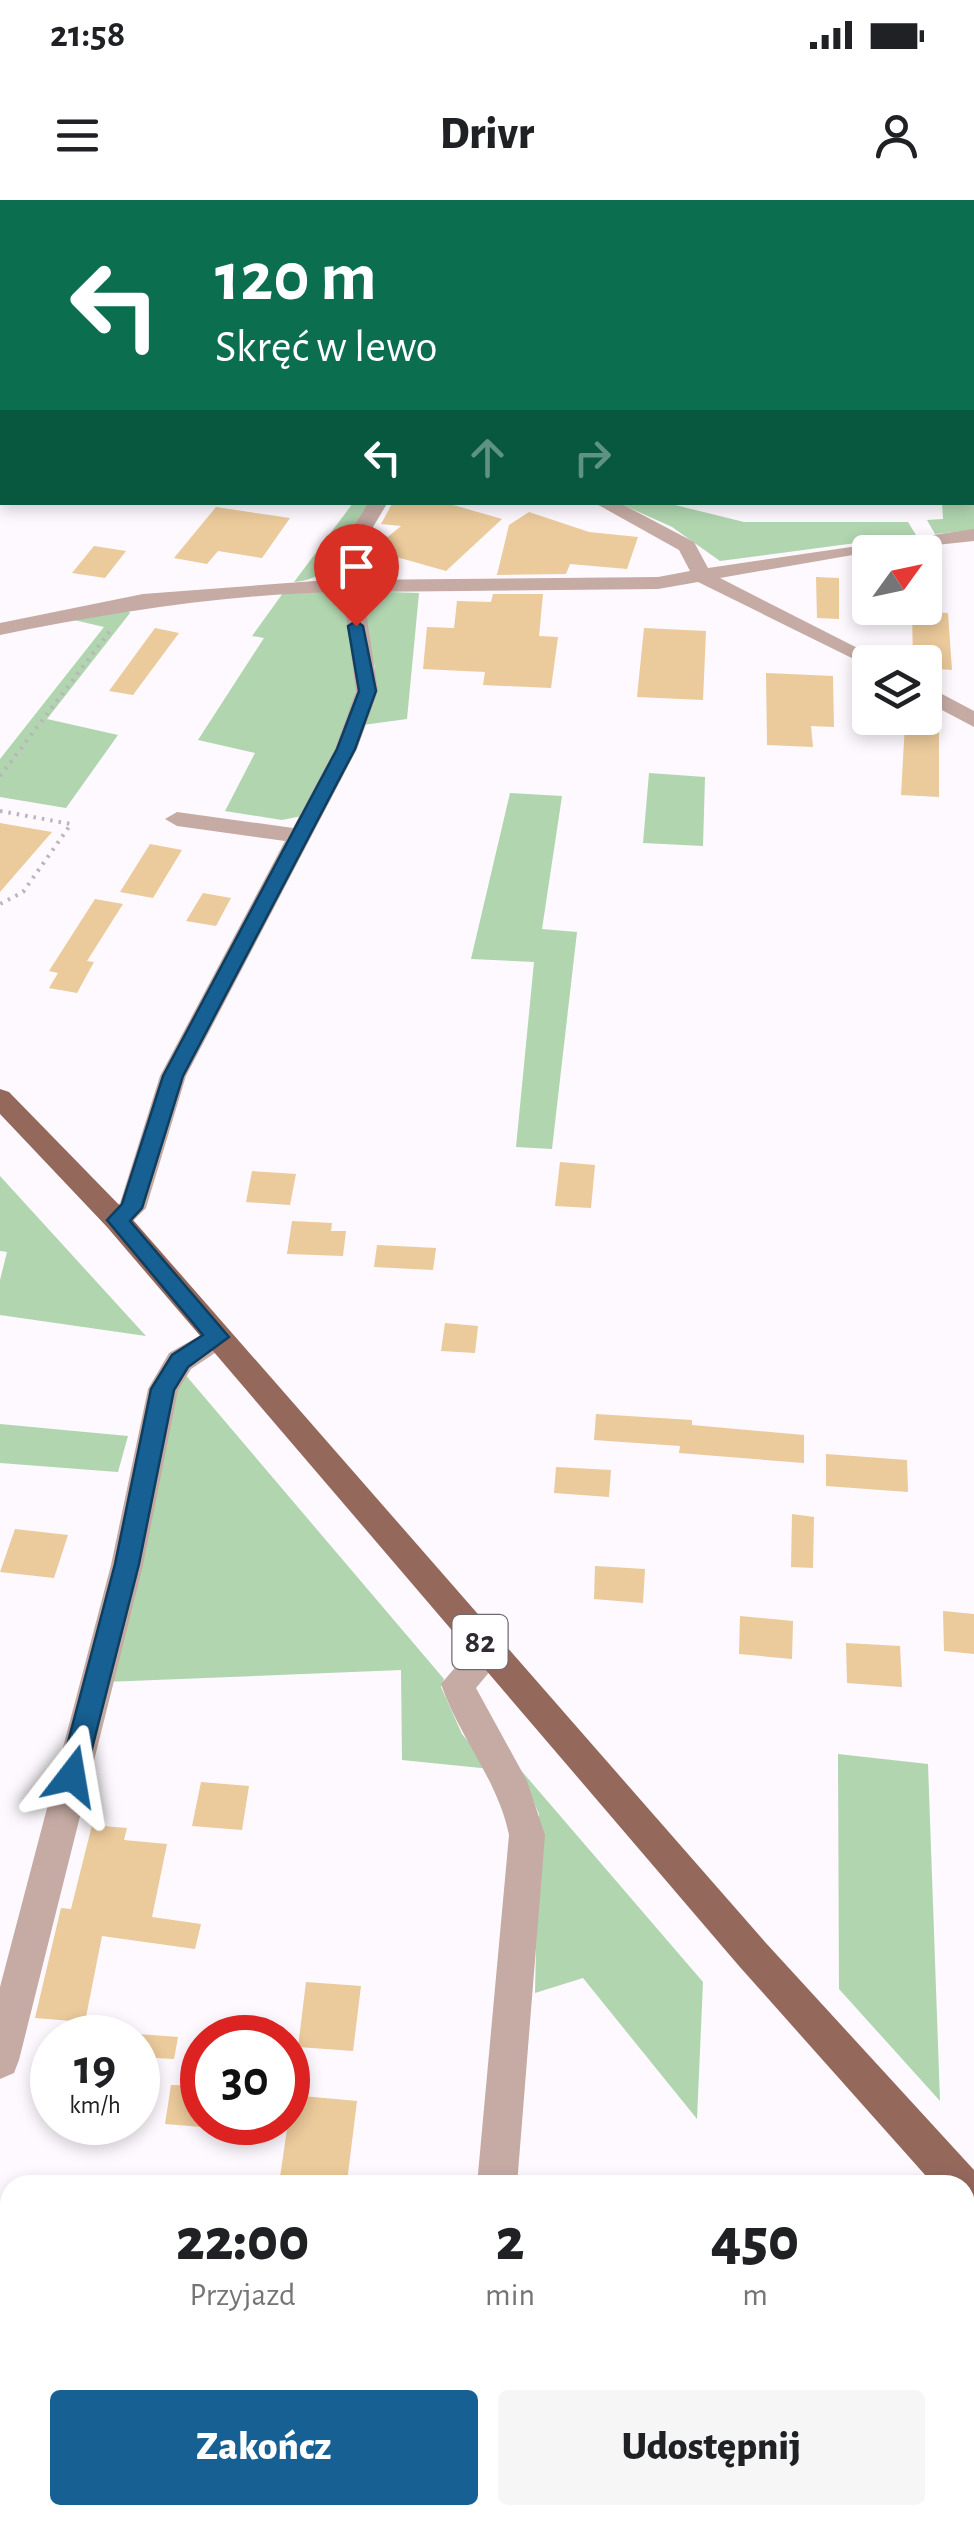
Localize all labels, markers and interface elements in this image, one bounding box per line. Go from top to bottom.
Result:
text: 21:58 [50,16,125,54]
icon: menu [50,108,105,163]
icon: person [869,108,924,163]
text: Drivr [440,112,534,157]
icon: left [50,240,180,370]
text: 120 m [215,243,377,313]
text: Skręć w lewo [215,325,438,370]
icon: left [355,430,410,485]
icon: ahead [460,430,515,485]
icon: right [565,430,620,485]
pin [314,524,399,627]
north arrow [852,535,942,625]
map controls [852,535,942,735]
icon: arrive [329,539,384,594]
button: layers [852,645,942,735]
road number: 82 [452,1615,508,1669]
position arrow [20,1724,124,1828]
speed limit sign: 30 [180,2015,310,2145]
text: 19 [74,2043,116,2093]
text: km/h [69,2093,121,2118]
text: 22:00 [176,2211,309,2271]
text: 2 [496,2211,524,2271]
text: 450 [711,2211,799,2271]
text: Przyjazd [190,2279,296,2311]
text: min [485,2279,535,2311]
text: m [742,2279,768,2311]
button: Zakończ [50,2390,478,2505]
button: Udostępnij [498,2390,925,2505]

